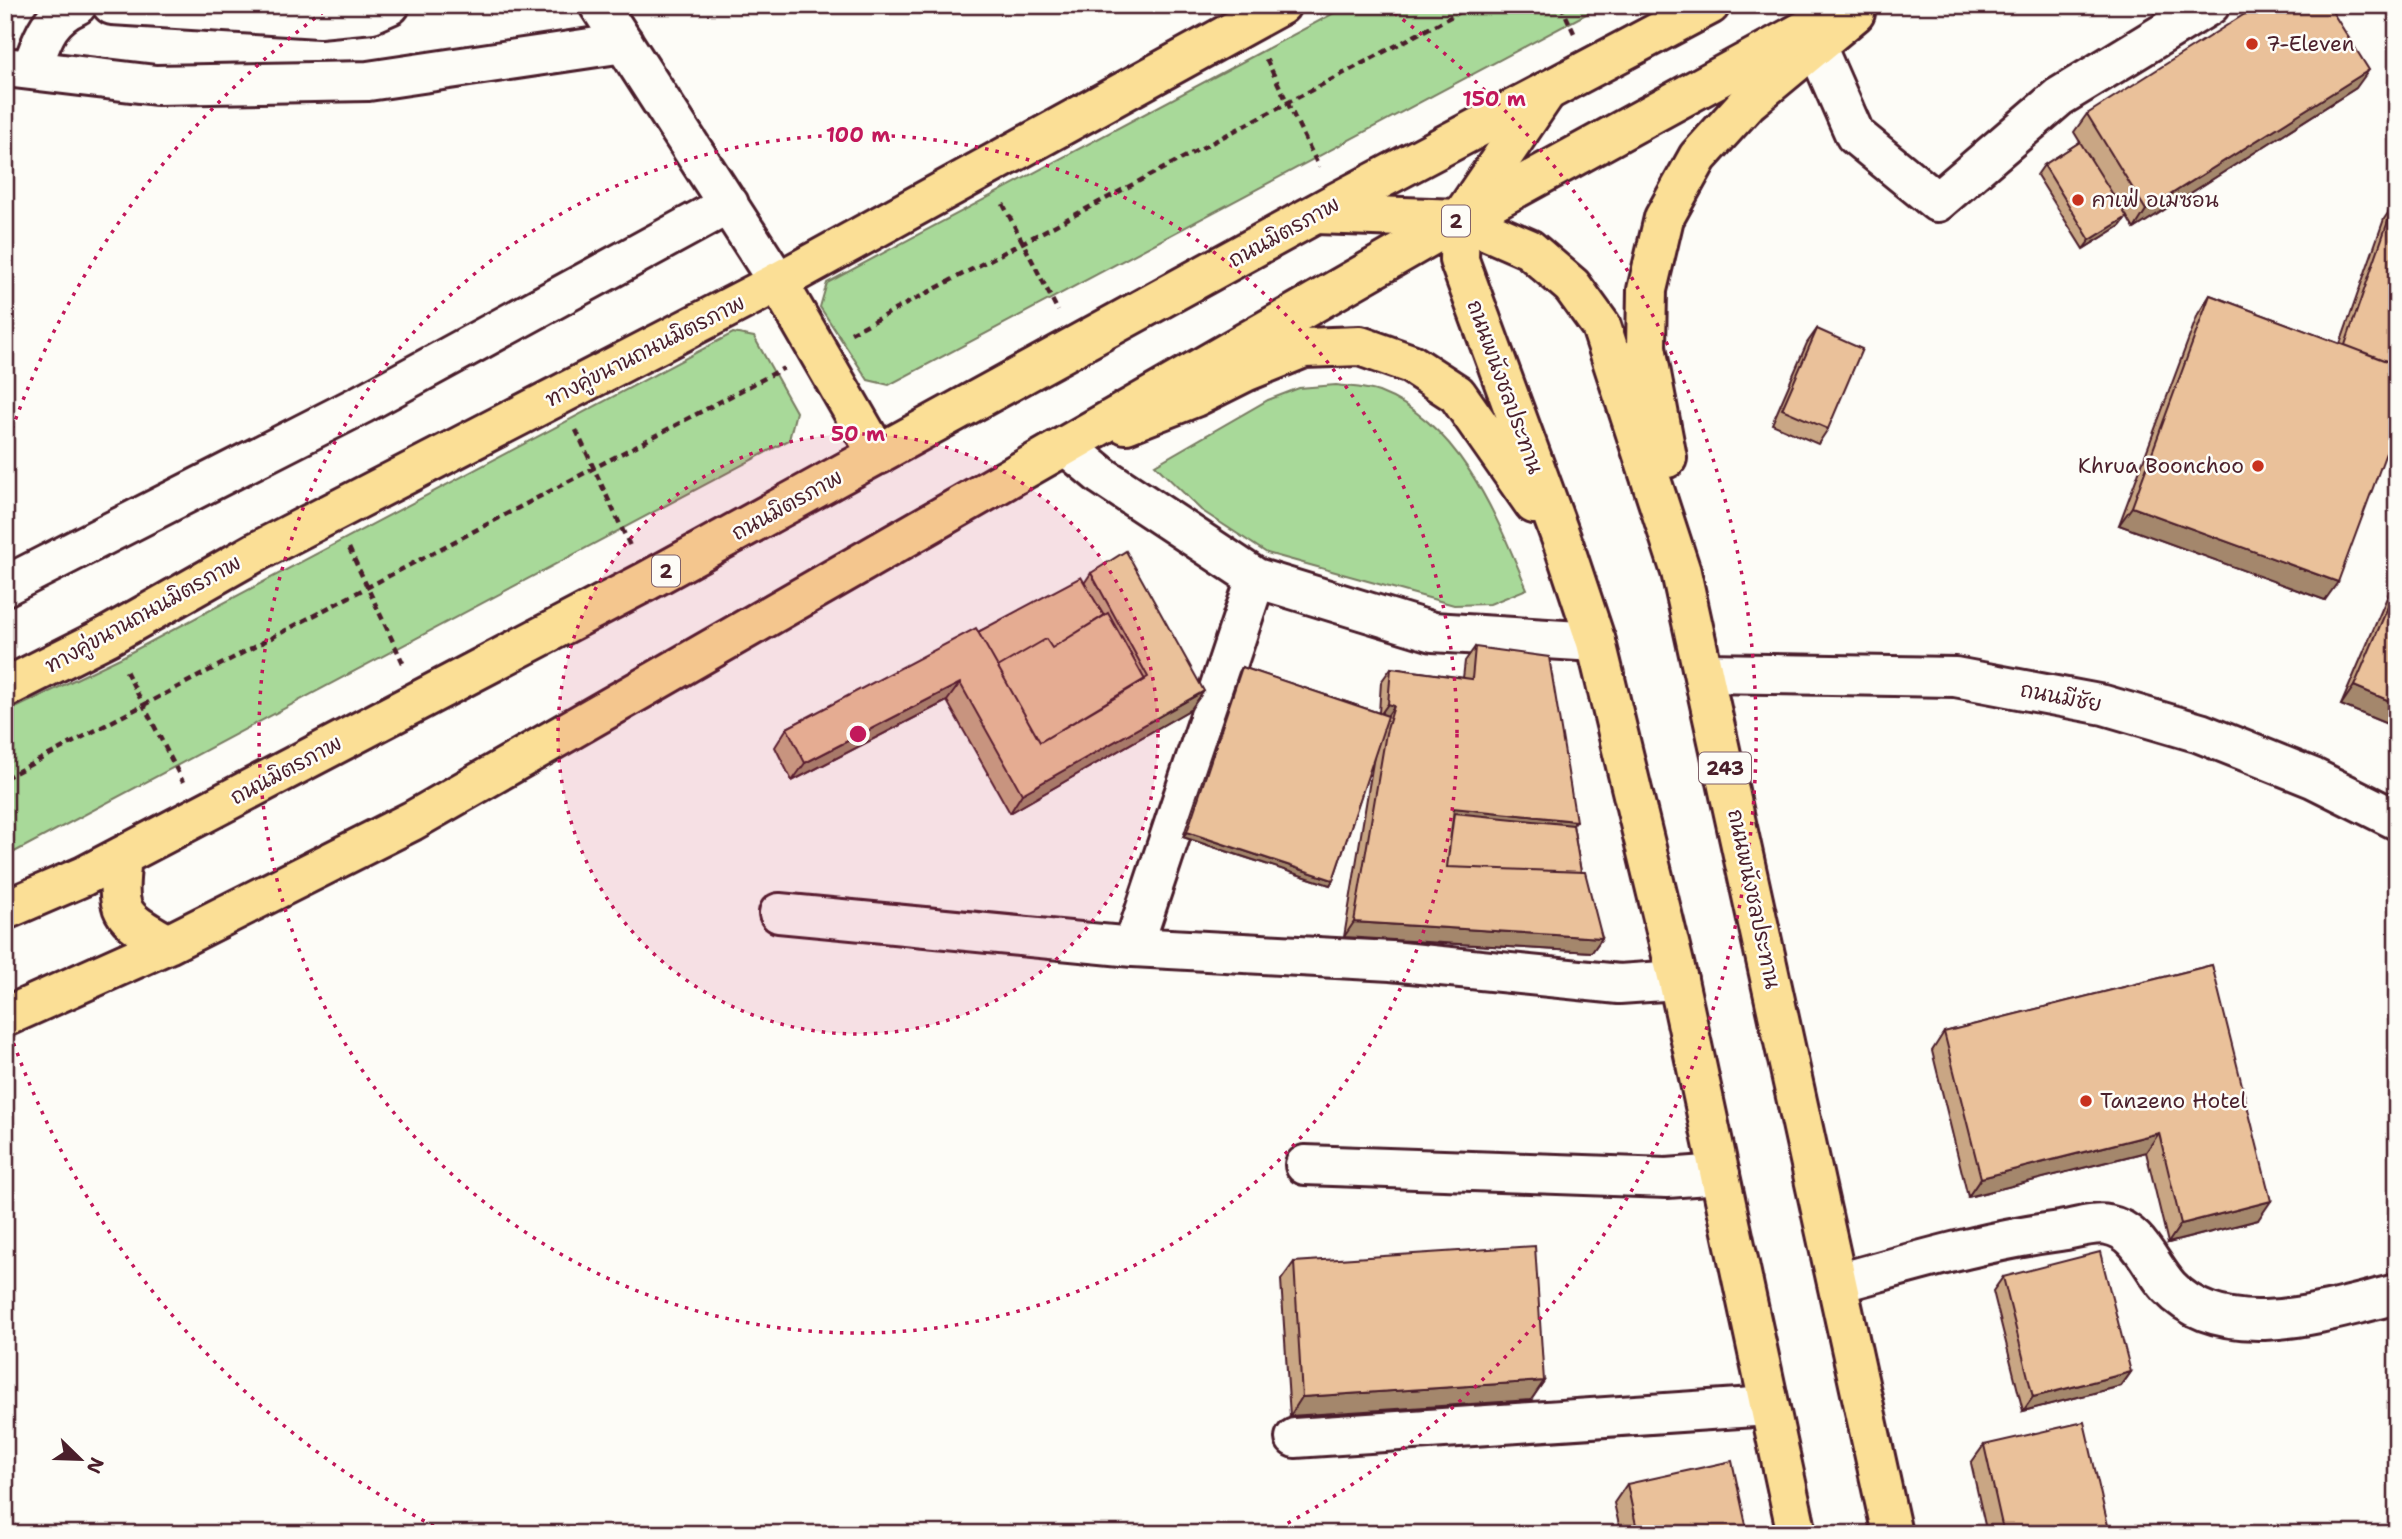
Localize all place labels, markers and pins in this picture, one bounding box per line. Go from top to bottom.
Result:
place label: 7-Eleven [2266,30,2355,58]
marker: 7-Eleven [2244,36,2260,52]
place label: คาเฟ่ อเมซอน [2092,186,2219,214]
marker: คาเฟ่ อเมซอน [2070,192,2086,208]
place label: Khrua Boonchoo [2078,452,2244,480]
marker: Khrua Boonchoo [2250,458,2266,474]
centre of rings [846,722,870,746]
place label: Tanzeno Hotel [2100,1087,2247,1115]
marker: Tanzeno Hotel [2078,1093,2094,1109]

